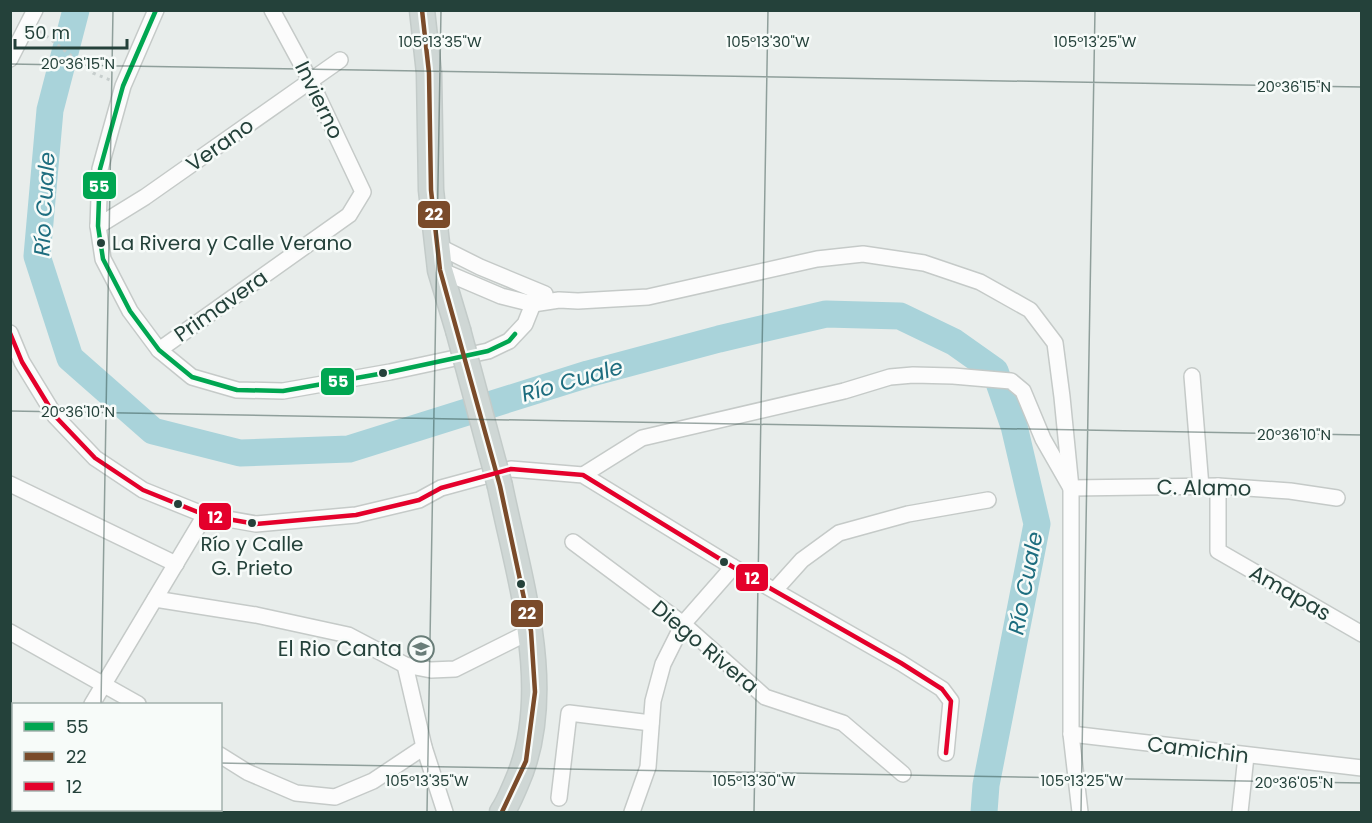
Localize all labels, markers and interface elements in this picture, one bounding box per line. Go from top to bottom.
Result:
scale bar [15,12,128,50]
text: 50 m [24,20,70,45]
text: 105°13'35"W [398,31,482,52]
text: 105°13'30"W [726,31,810,52]
text: 105°13'25"W [1054,31,1137,52]
text: 20°36'15"N [41,53,115,74]
street label: Invierno [288,56,351,144]
text: 20°36'15"N [1257,76,1331,97]
street label: Verano [180,111,259,178]
water label: Río Cuale [26,151,63,257]
line badge: 55 [82,171,117,200]
text: 55 [89,175,109,198]
line badge: 22 [417,200,451,229]
text: 22 [425,203,443,226]
place label: La Rivera y Calle Verano [112,229,352,257]
marker: La Rivera y Calle Verano [95,237,107,249]
street label: Primavera [168,263,273,348]
water label: Río Cuale [518,351,627,410]
line badge: 55 [320,367,355,396]
unlabelled marker [377,367,389,379]
text: 55 [328,370,348,393]
text: 20°36'10"N [41,401,115,422]
text: 20°36'10"N [1257,424,1331,445]
street label: C. Alamo [1156,472,1252,503]
unlabelled marker [172,498,184,510]
line badge: 12 [198,502,232,531]
text: 12 [207,506,223,529]
marker: Río y Calle G. Prieto [246,517,258,529]
water label: Río Cuale [1000,529,1051,637]
place label: Río y Calle G. Prieto [200,530,304,582]
unlabelled marker [718,556,730,568]
street label: Amapas [1244,558,1336,627]
line badge: 12 [735,563,769,592]
text: 12 [744,567,760,590]
unlabelled marker [515,578,527,590]
street label: Diego Rivera [646,593,765,700]
line badge: 22 [510,599,544,628]
text: 22 [518,602,536,625]
place label: El Rio Canta [278,634,402,663]
school or university icon: El Rio Canta [406,634,436,664]
legend [12,703,222,811]
text: 55 [66,714,89,739]
street label: Camichin [1146,729,1250,770]
text: 22 [66,744,87,769]
text: 105°13'35"W [385,770,469,791]
text: 105°13'30"W [712,770,796,791]
text: 105°13'25"W [1041,770,1124,791]
text: 20°36'05"N [1255,772,1333,793]
text: 12 [66,774,82,799]

